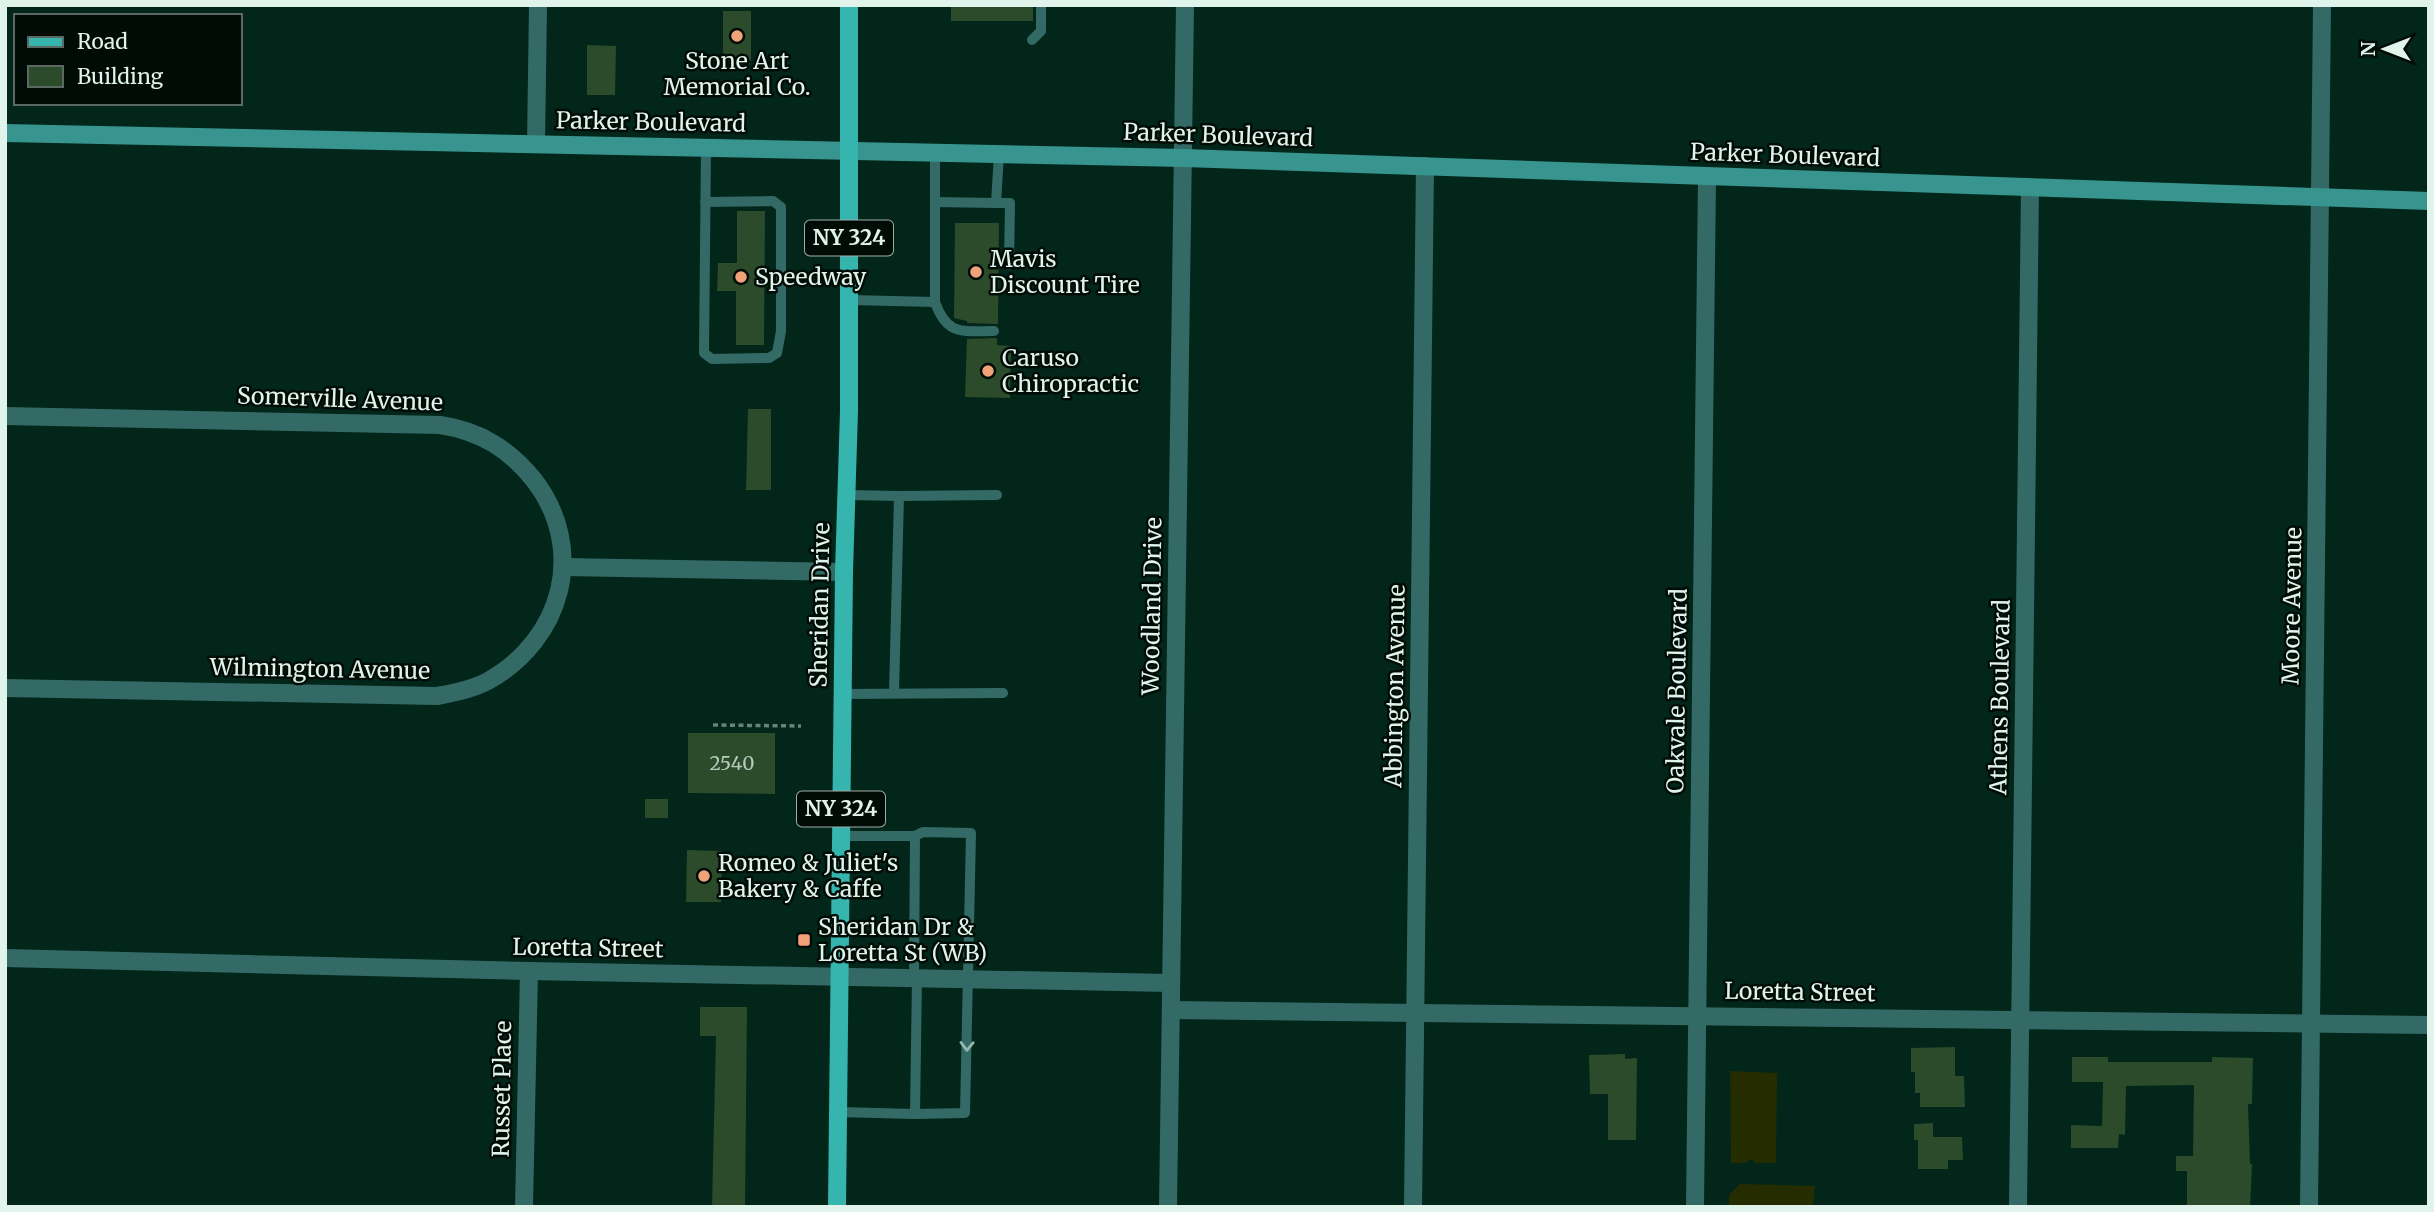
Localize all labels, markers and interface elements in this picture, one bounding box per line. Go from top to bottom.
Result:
legend [14,14,242,105]
north arrow [2350,14,2420,84]
text: Road [77,28,128,55]
marker: Stone Art Memorial Co. [729,28,745,44]
text: N [2356,41,2380,57]
place label: Stone Art Memorial Co. [663,46,811,101]
text: Building [77,63,164,90]
street label: Parker Boulevard [556,105,746,138]
street label: Parker Boulevard [1122,117,1314,152]
street label: Parker Boulevard [1689,137,1881,172]
road number: NY 324 [805,220,893,256]
place label: Mavis Discount Tire [990,244,1140,299]
place label: Speedway [755,262,867,291]
marker: Mavis Discount Tire [968,264,984,280]
marker: Speedway [733,269,749,285]
place label: Caruso Chiropractic [1002,343,1139,398]
marker: Caruso Chiropractic [980,363,996,379]
street label: Somerville Avenue [237,380,443,417]
street label: Woodland Drive [1135,517,1168,696]
street label: Sheridan Drive [804,522,835,688]
street label: Moore Avenue [2276,527,2307,685]
street label: Abbington Avenue [1378,584,1411,789]
street label: Oakvale Boulevard [1660,588,1693,794]
street label: Athens Boulevard [1983,599,2016,796]
street label: Wilmington Avenue [209,652,430,685]
house number: 2540 [709,751,755,775]
road number: NY 324 [797,792,885,826]
place label: Romeo & Juliet's Bakery & Caffe [718,848,898,903]
marker: Romeo & Juliet's Bakery & Caffe [696,868,712,884]
place label: Sheridan Dr & Loretta St (WB) [818,912,987,967]
street label: Loretta Street [512,932,664,963]
marker: Sheridan Dr & Loretta St (WB) [796,932,812,948]
street label: Loretta Street [1724,976,1876,1007]
street label: Russet Place [486,1020,517,1158]
one-way arrow [959,1041,974,1052]

